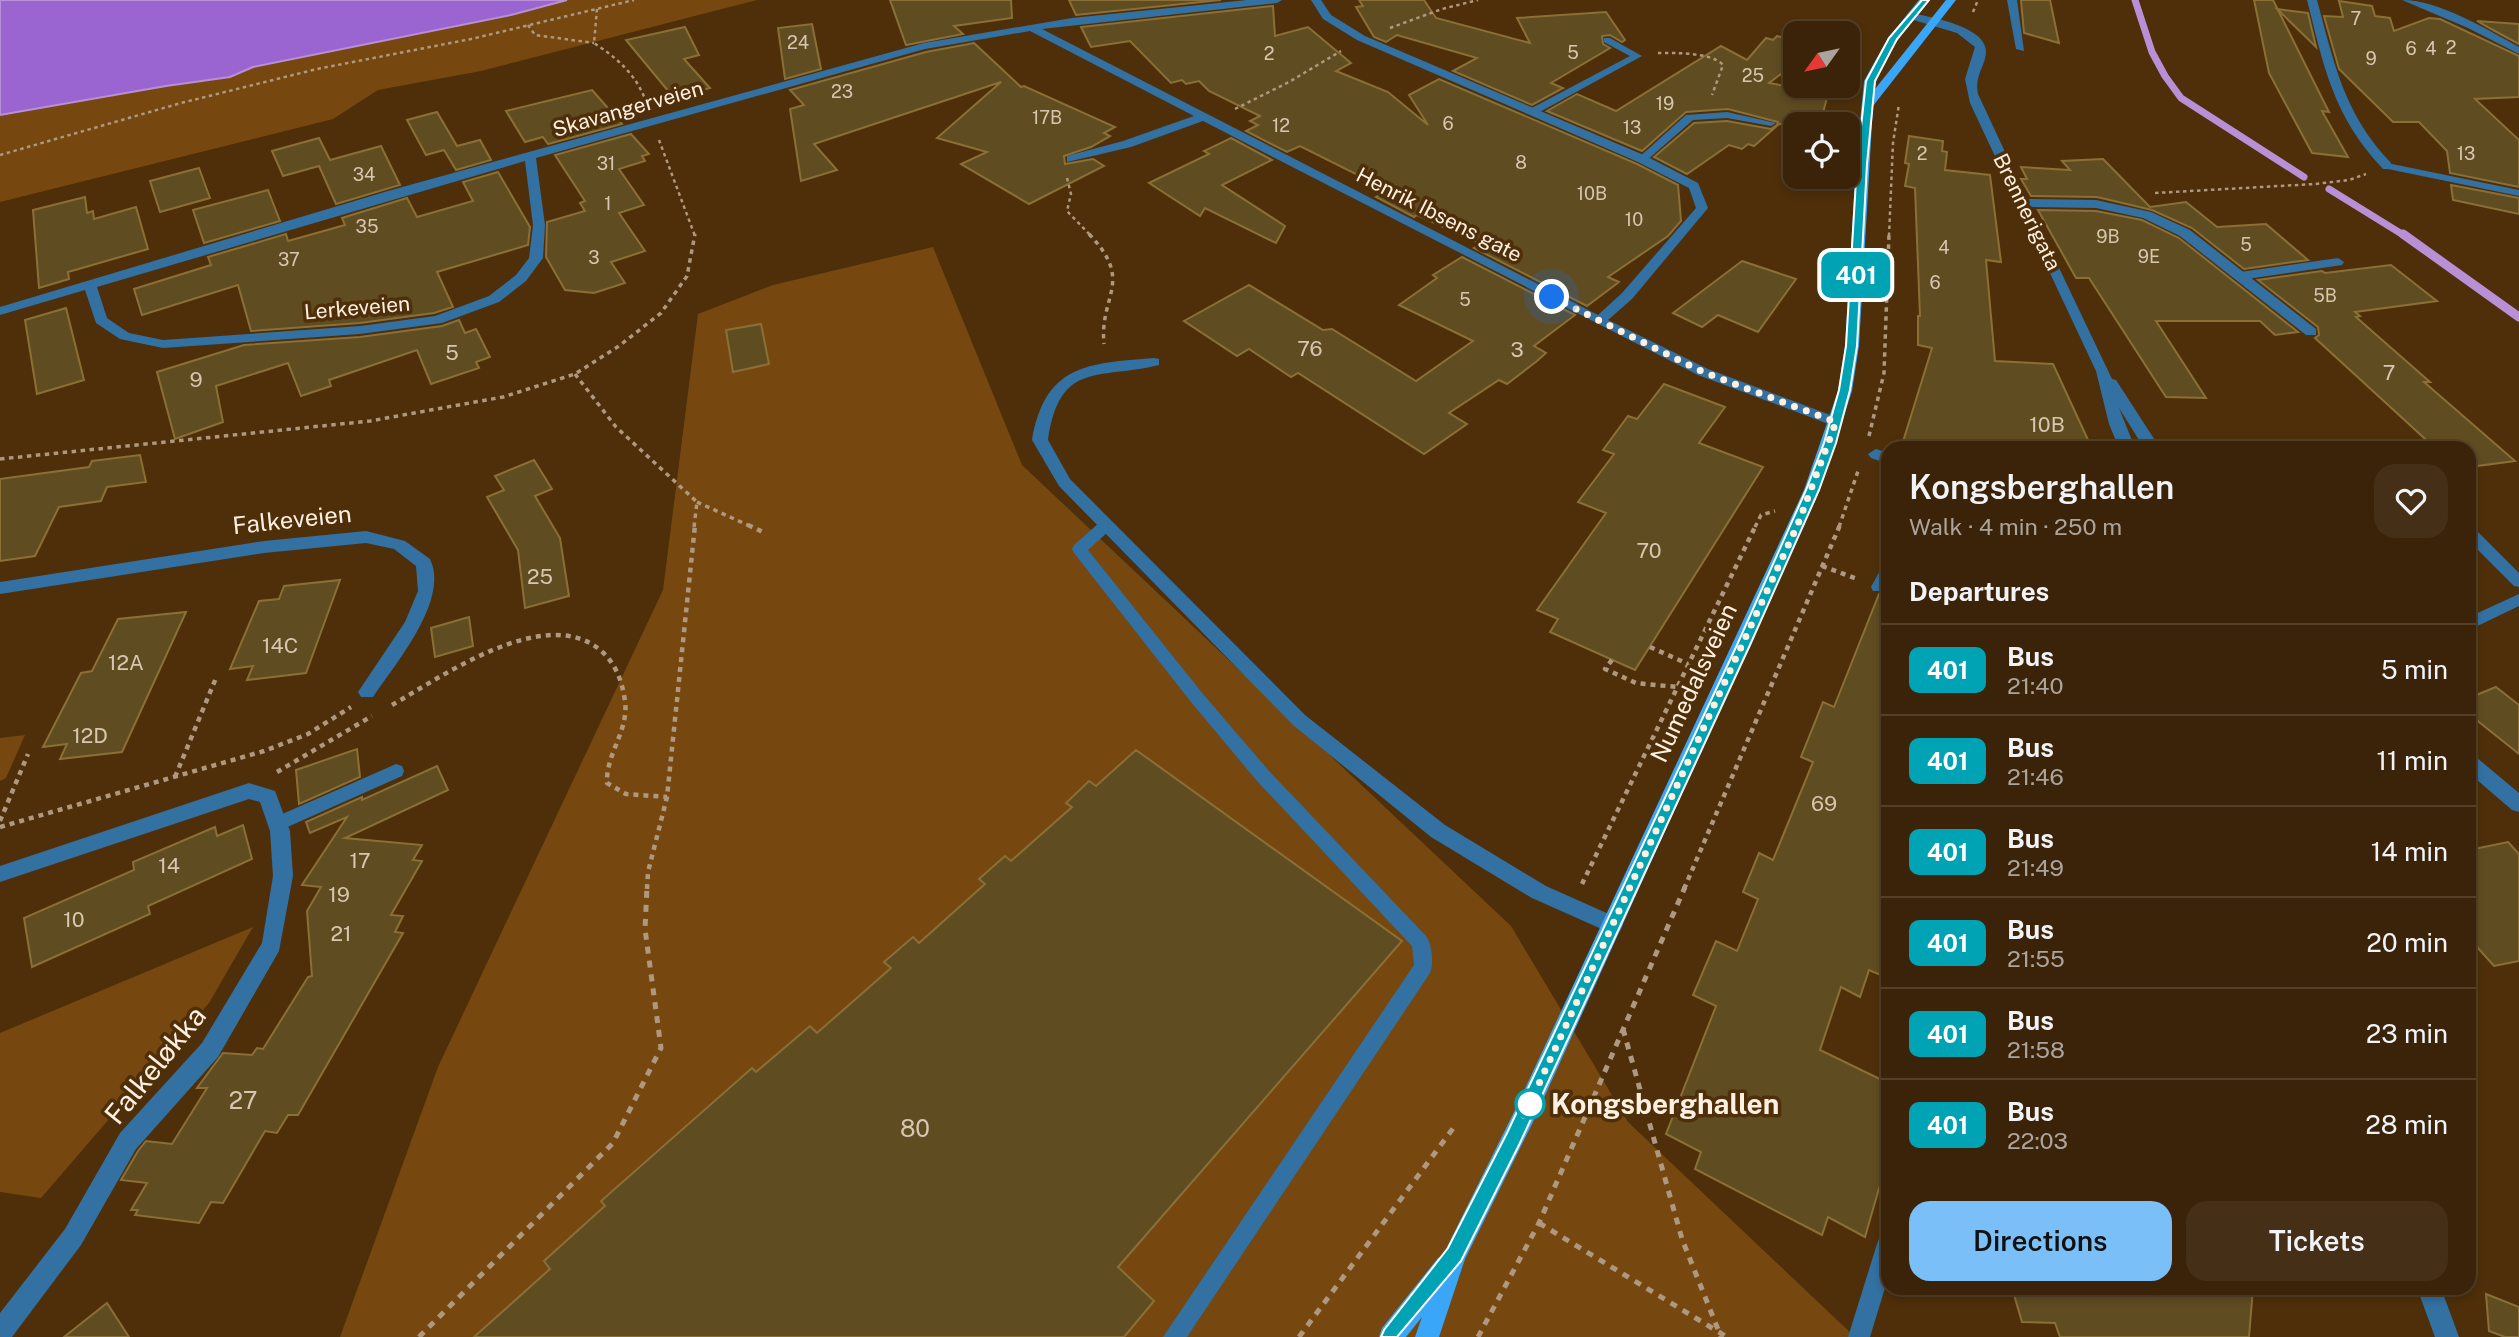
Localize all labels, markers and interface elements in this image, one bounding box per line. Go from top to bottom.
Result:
house number: 7 [2351,8,2361,29]
north arrow [1783,21,1860,98]
map controls [1783,21,1860,189]
house number: 24 [787,32,809,53]
house number: 2 [2446,37,2456,58]
house number: 6 [2405,38,2417,59]
house number: 4 [2425,38,2437,59]
house number: 5 [1567,42,1579,63]
house number: 2 [1264,43,1274,64]
house number: 9 [2365,48,2377,69]
house number: 25 [1742,65,1764,86]
street label: Skavangerveien [550,75,706,142]
house number: 23 [831,81,853,102]
house number: 19 [1656,93,1674,114]
house number: 17B [1032,107,1062,128]
button: locate [1783,112,1860,189]
house number: 6 [1442,113,1454,134]
house number: 12 [1272,115,1290,136]
house number: 13 [1623,117,1641,138]
house number: 2 [1917,143,1927,164]
house number: 13 [2457,143,2475,164]
street label: Brennerigata [1988,149,2067,274]
house number: 8 [1515,152,1527,173]
house number: 31 [597,153,615,174]
street label: Henrik Ibsens gate [1352,162,1526,267]
house number: 34 [353,164,375,185]
house number: 10B [1577,183,1607,204]
house number: 1 [604,193,612,214]
house number: 10 [1625,209,1643,230]
house number: 35 [356,216,378,237]
house number: 9B [2096,226,2120,247]
house number: 5 [2240,234,2252,255]
house number: 4 [1938,237,1950,258]
house number: 9E [2138,246,2160,267]
house number: 3 [588,247,600,268]
house number: 37 [278,249,300,270]
line badge: 401 [1816,252,1896,298]
text: 401 [1835,261,1877,289]
house number: 6 [1929,272,1941,293]
your location [1534,279,1569,314]
house number: 5B [2313,285,2337,306]
house number: 5 [1459,289,1471,310]
street label: Lerkeveien [303,290,411,325]
house number: 76 [1297,336,1323,361]
house number: 3 [1510,337,1524,362]
house number: 5 [445,340,459,365]
house number: 7 [2383,360,2395,385]
house number: 9 [189,367,203,392]
house number: 10B [2029,412,2065,437]
button: heart [2374,464,2448,538]
text: Kongsberghallen [1909,468,2174,506]
street label: Falkeveien [231,499,353,539]
text: Walk · 4 min · 250 m [1909,513,2122,540]
house number: 70 [1636,538,1662,563]
house number: 25 [527,564,553,589]
text: Departures [1909,576,2049,607]
street label: Numedalsveien [1644,599,1742,766]
house number: 14C [262,633,298,658]
text: Bus [2007,641,2054,672]
house number: 12A [108,650,144,675]
text: 5 min [2381,654,2448,685]
text: 401 [1927,656,1968,684]
text: 21:40 [2007,672,2064,699]
house number: 12D [72,723,108,748]
text: Bus [2007,732,2054,763]
text: 11 min [2376,745,2448,776]
text: 401 [1927,747,1968,775]
text: 21:46 [2007,763,2064,790]
house number: 69 [1811,791,1837,816]
text: Bus [2007,823,2054,854]
text: 14 min [2371,836,2448,867]
text: 401 [1927,838,1968,866]
house number: 17 [349,848,371,873]
house number: 14 [158,853,180,878]
text: 21:49 [2007,854,2064,881]
house number: 19 [328,882,350,907]
house number: 10 [63,907,85,932]
text: Bus [2007,914,2054,945]
house number: 21 [330,921,352,946]
text: 20 min [2366,927,2448,958]
text: 401 [1927,929,1968,957]
text: 21:55 [2007,945,2065,972]
street label: Falkeløkka [97,999,212,1130]
text: Bus [2007,1005,2054,1036]
text: 23 min [2366,1018,2448,1049]
text: 401 [1927,1020,1968,1048]
text: 21:58 [2007,1036,2065,1063]
house number: 27 [229,1086,257,1114]
place label: Kongsberghallen [1551,1087,1779,1120]
marker: Kongsberghallen [1515,1089,1545,1119]
text: Bus [2007,1096,2054,1127]
text: 28 min [2365,1109,2448,1140]
text: 401 [1927,1111,1968,1139]
house number: 80 [900,1114,930,1142]
text: 22:03 [2007,1127,2068,1154]
button: Directions [1909,1201,2172,1281]
button: Tickets [2186,1201,2448,1281]

